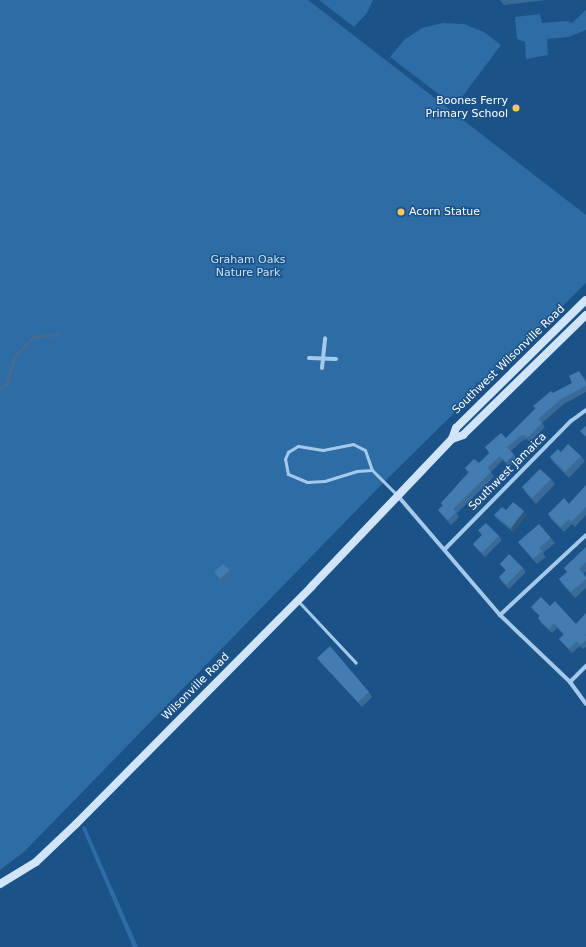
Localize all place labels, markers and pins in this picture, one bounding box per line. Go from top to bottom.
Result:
place label: Boones Ferry Primary School [425,95,508,121]
marker: Boones Ferry Primary School [511,103,521,113]
place label: Acorn Statue [409,205,480,219]
marker: Acorn Statue [396,207,406,217]

